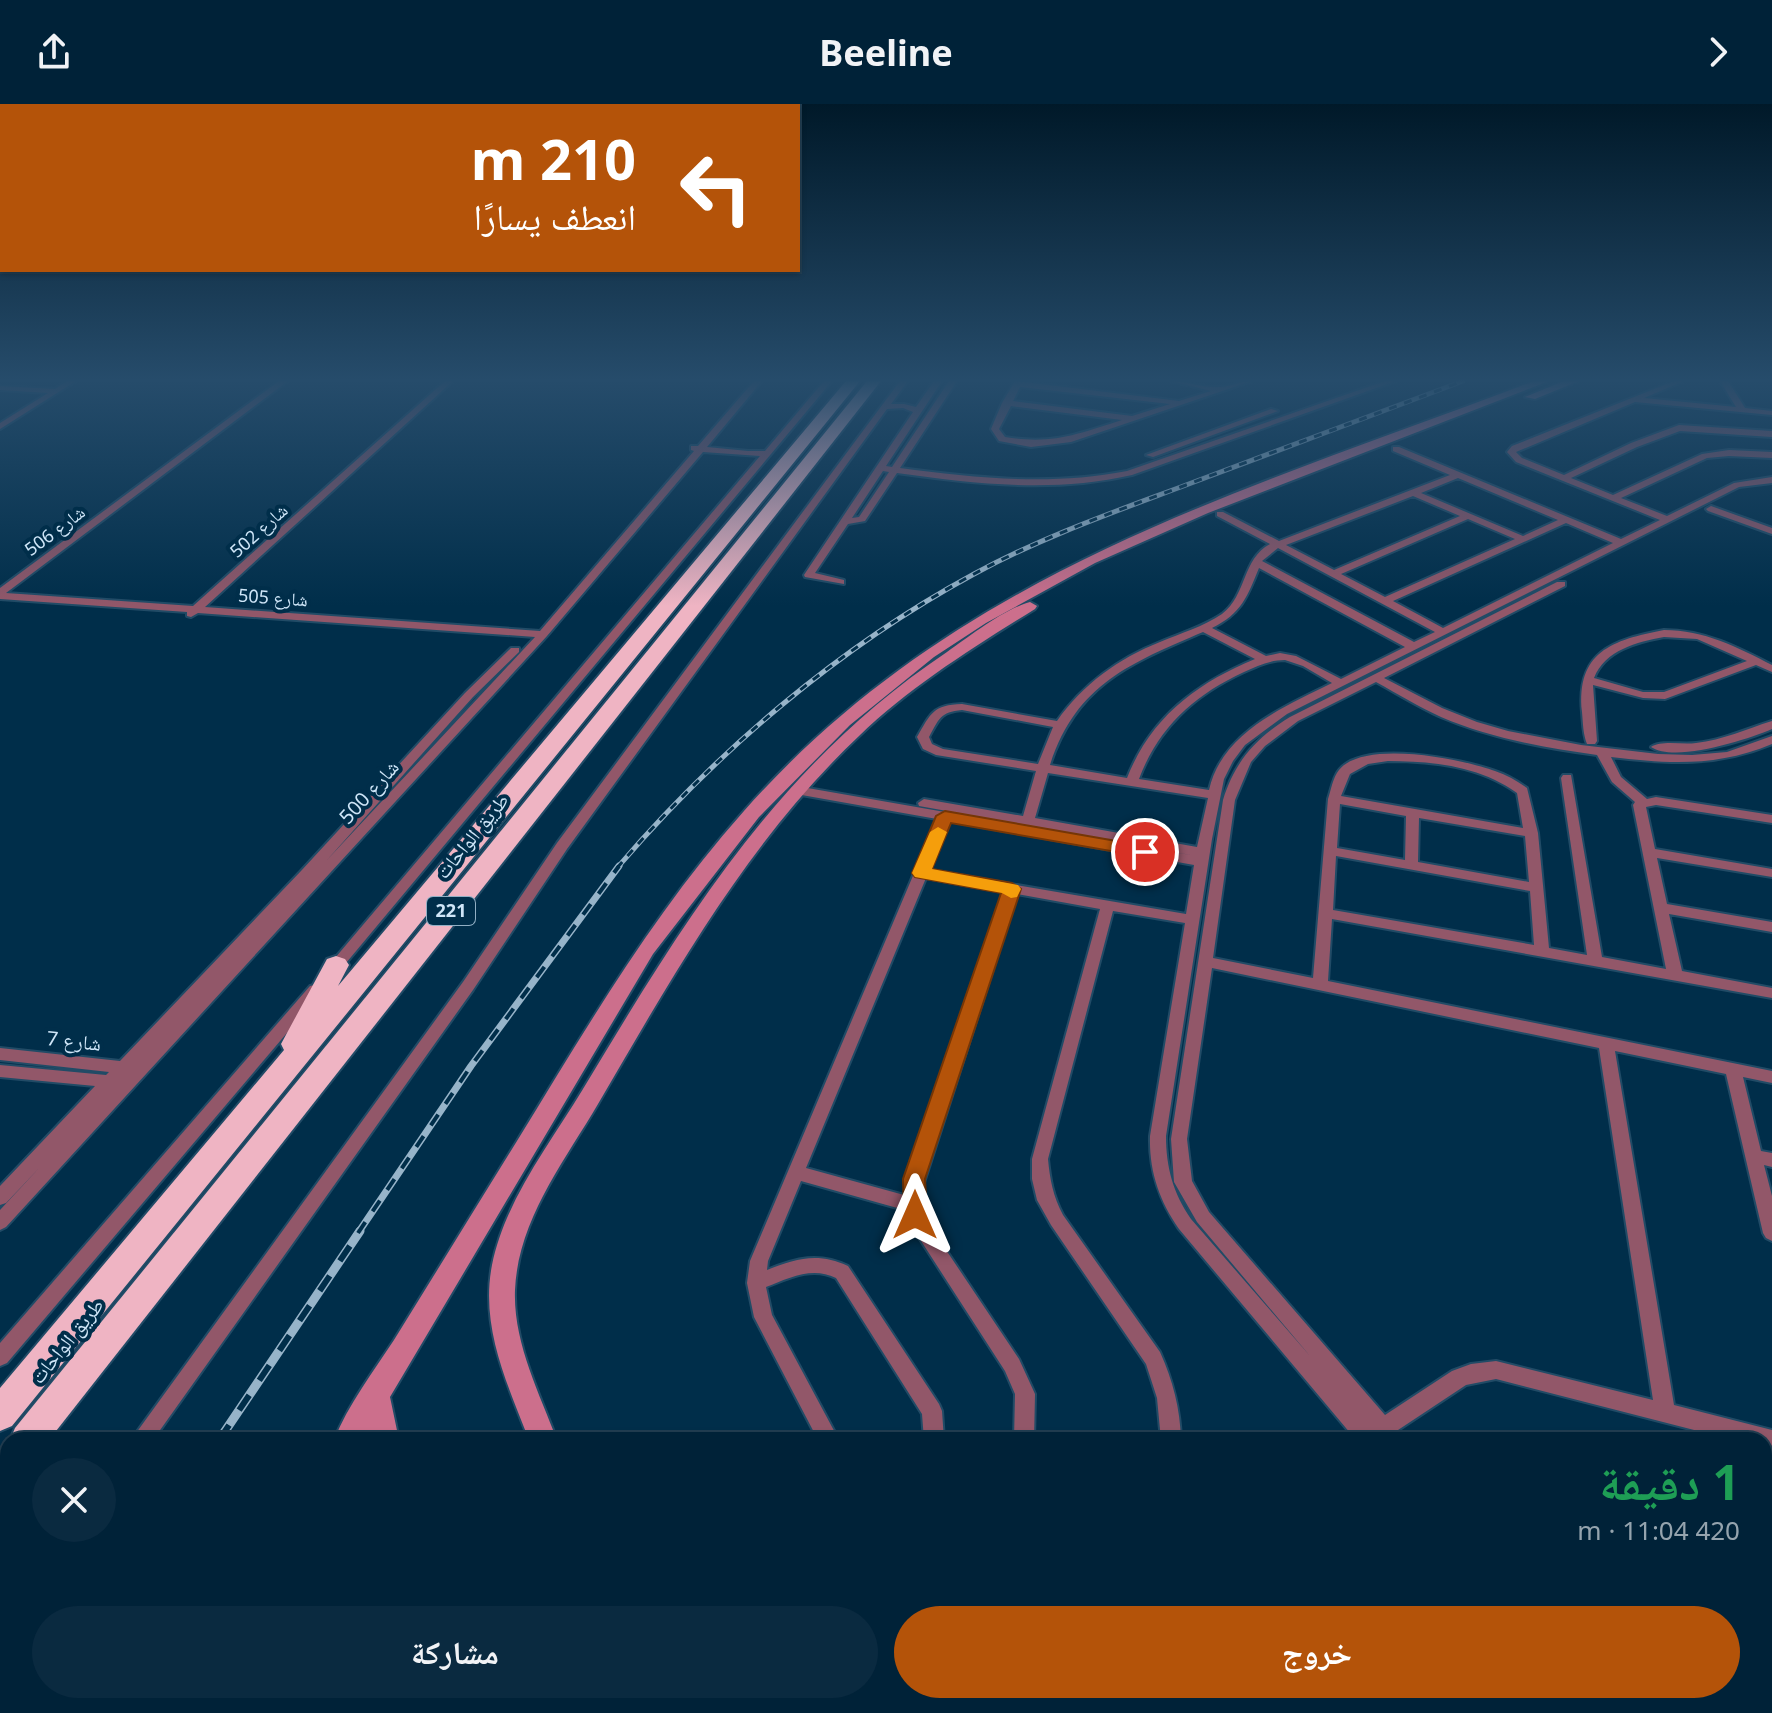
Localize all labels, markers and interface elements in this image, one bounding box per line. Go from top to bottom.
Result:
text: Beeline [819,28,953,77]
icon: share [32,30,76,74]
icon: forward [1696,30,1740,74]
text: 210 m [471,120,636,196]
icon: left [664,136,768,240]
text: انعطف يسارًا [473,192,636,241]
street label: شارع 502 [224,498,292,563]
street label: شارع 506 [19,500,89,561]
street label: شارع 505 [237,583,309,611]
street label: شارع 500 [333,754,405,830]
street label: طريق الواحات [429,787,514,884]
pin [1111,818,1179,886]
icon: arrive [1123,830,1167,874]
road number: 221 [427,897,475,925]
street label: شارع 7 [45,1024,103,1057]
position arrow [873,1173,957,1257]
street label: طريق الواحات [24,1292,109,1389]
text: 1 دقيقة [1599,1449,1740,1514]
button: close [32,1458,116,1542]
text: 420 m · 11:04 [1577,1512,1740,1548]
button: مشاركة [32,1606,878,1698]
button: خروج [894,1606,1740,1698]

